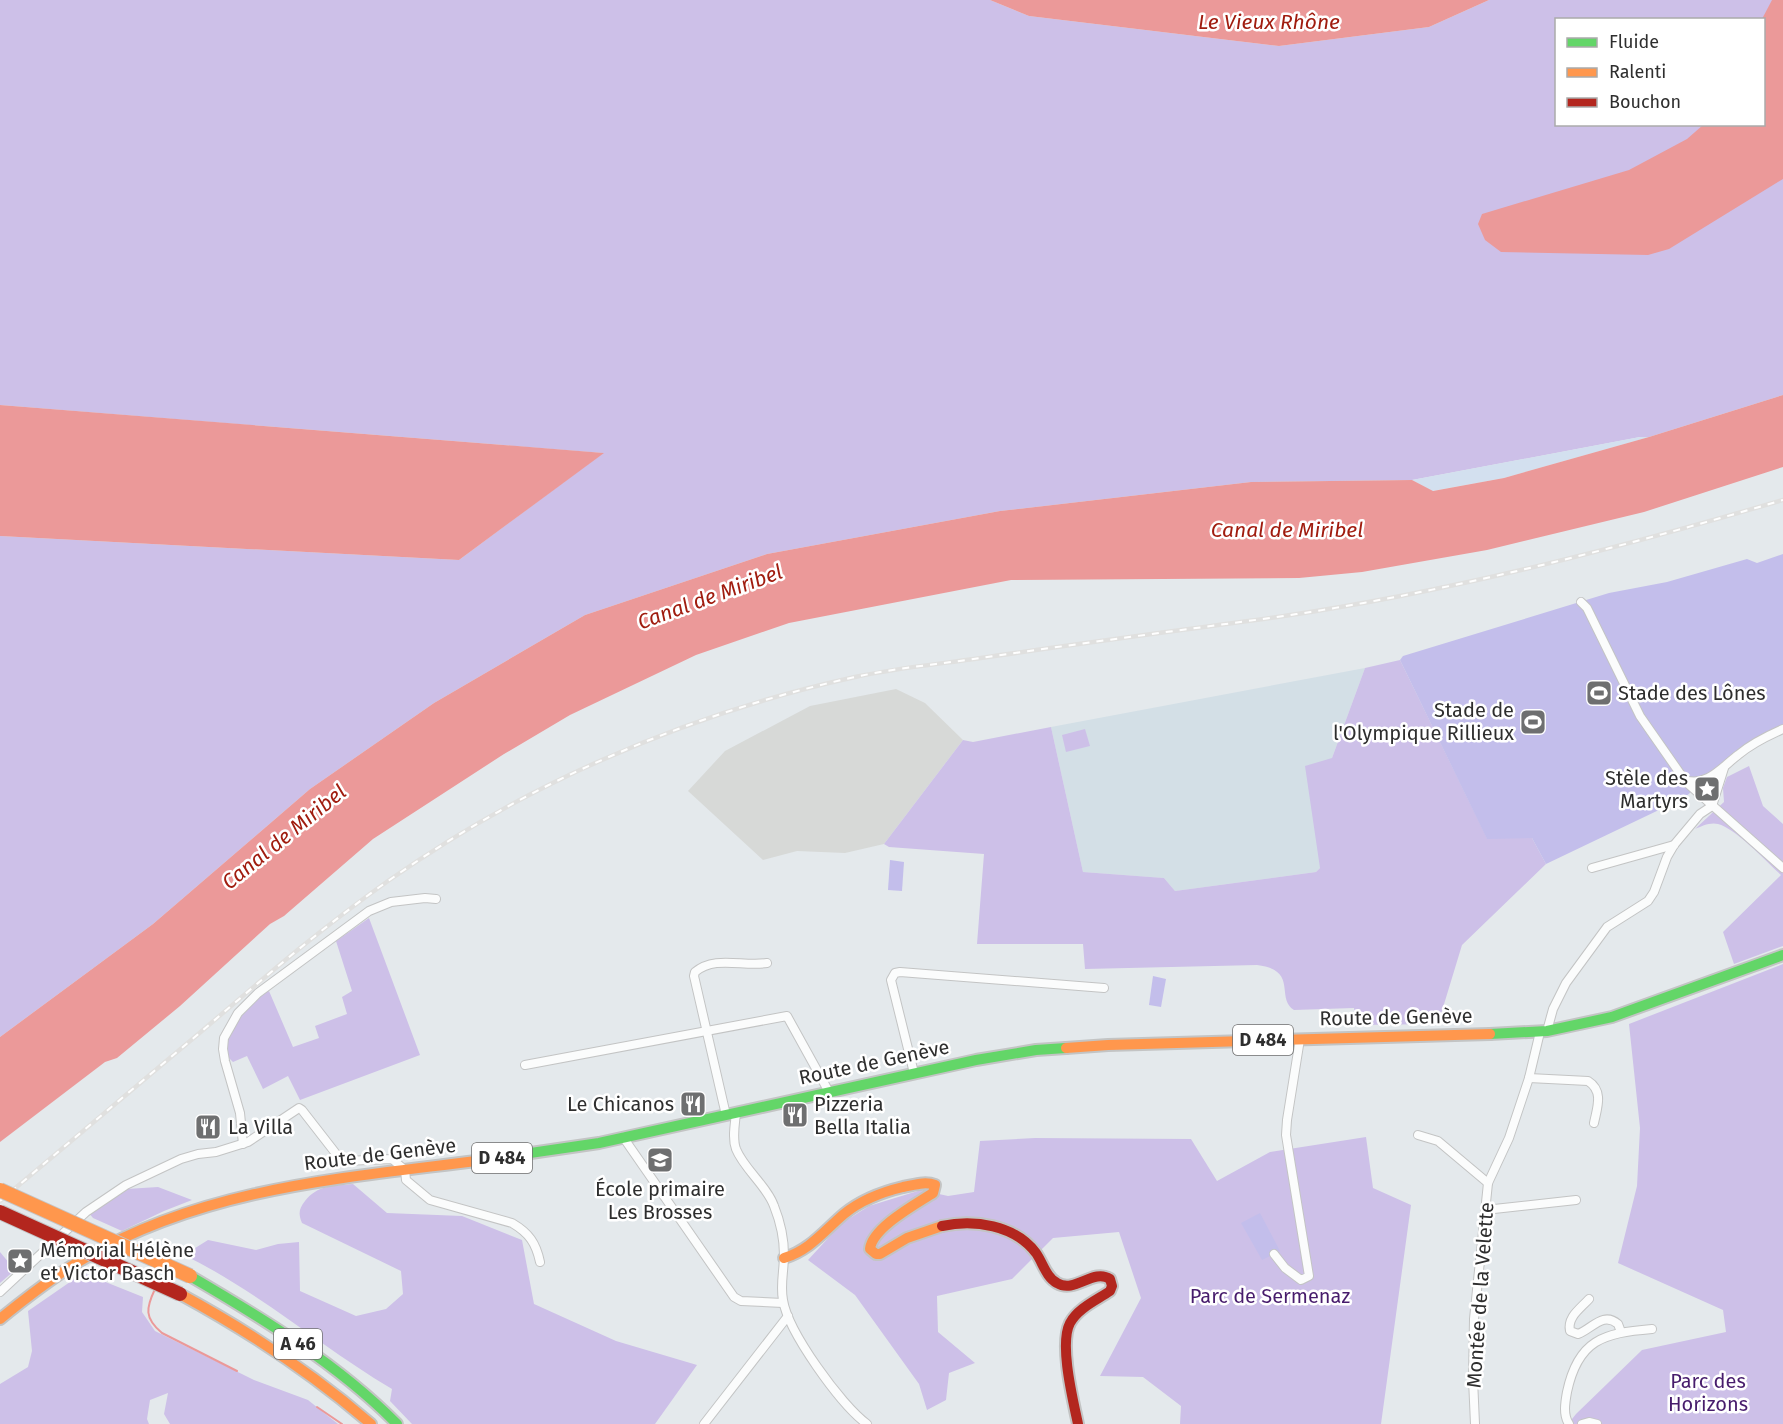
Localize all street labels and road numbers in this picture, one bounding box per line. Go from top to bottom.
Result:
street label: Route de Genève [1319,1004,1473,1030]
road number: D 484 [1233,1025,1293,1055]
street label: Route de Genève [797,1034,951,1090]
street label: Route de Genève [303,1133,457,1175]
road number: D 484 [472,1143,532,1173]
street label: Montée de la Velette [1462,1201,1498,1389]
road number: A 46 [274,1329,322,1359]

